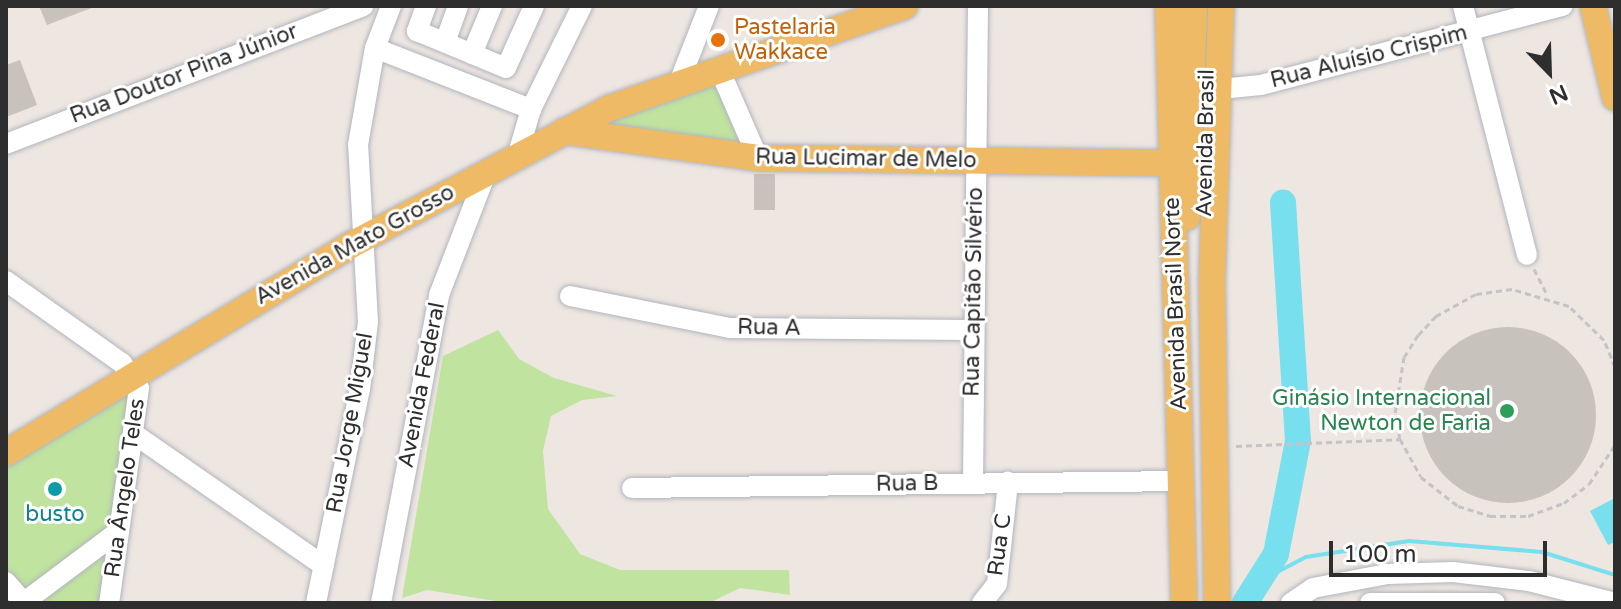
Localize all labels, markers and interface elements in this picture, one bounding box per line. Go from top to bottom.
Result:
place label: Pastelaria Wakkace [734,14,836,66]
street label: Rua Doutor Pina Júnior [66,18,302,130]
street label: Rua Aluísio Crispim [1268,20,1470,94]
marker: Pastelaria Wakkace [709,31,727,49]
north arrow [1509,32,1589,112]
street label: Avenida Brasil [1192,69,1220,217]
text: N [1545,79,1572,110]
street label: Rua Lucimar de Melo [755,144,977,174]
street label: Avenida Mato Grosso [251,179,459,311]
street label: Rua Capitão Silvério [959,187,989,397]
street label: Avenida Brasil Norte [1159,197,1193,411]
street label: Avenida Federal [393,300,451,470]
street label: Rua A [737,314,801,342]
street label: Rua Jorge Miguel [321,331,379,515]
place label: Ginásio Internacional Newton de Faria [1272,385,1491,436]
street label: Rua Ângelo Teles [99,397,151,579]
marker: Ginásio Internacional Newton de Faria [1498,402,1516,420]
street label: Rua B [876,470,938,498]
marker: busto [46,480,64,498]
place label: busto [25,502,85,528]
street label: Rua C [983,512,1017,578]
scale bar [1333,525,1551,575]
text: 100 m [1343,540,1417,569]

